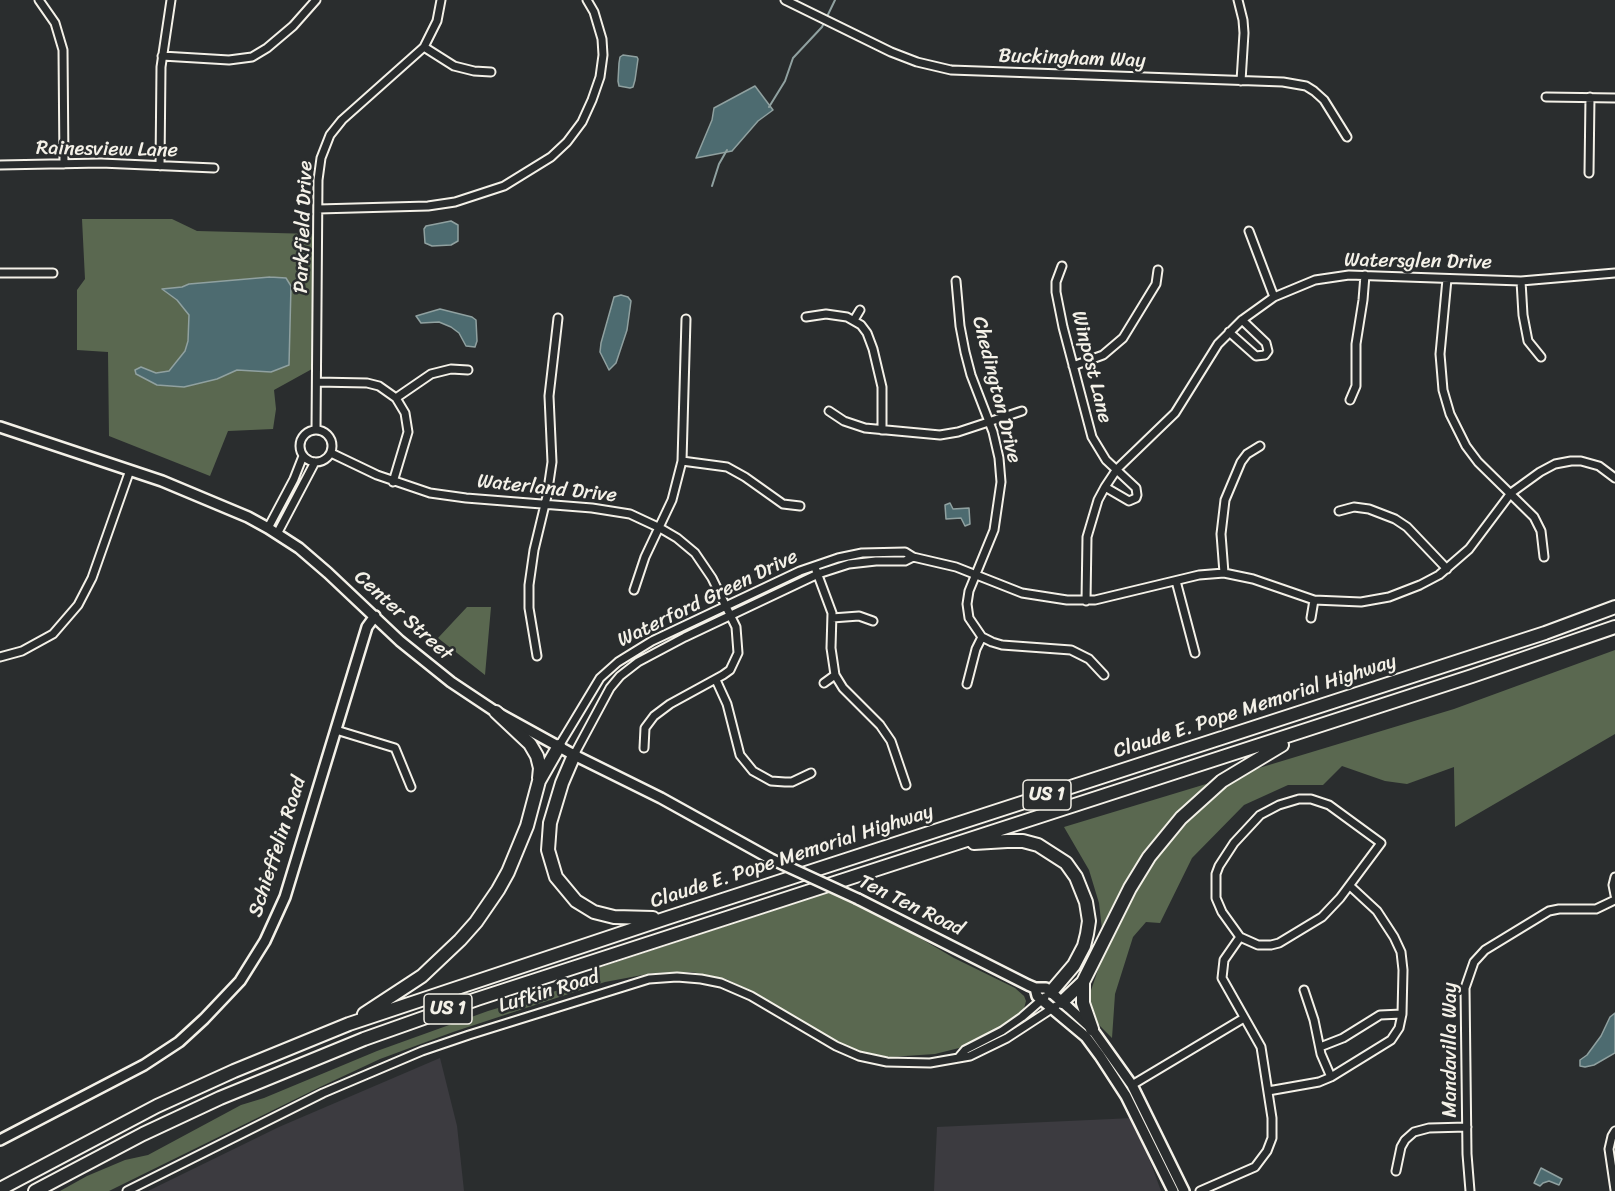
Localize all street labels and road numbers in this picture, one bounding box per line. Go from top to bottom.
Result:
street label: Buckingham Way [998,44,1146,74]
street label: Rainesview Lane [36,137,178,163]
street label: Parkfield Drive [290,160,318,294]
street label: Watersglen Drive [1344,249,1492,275]
street label: Winpost Lane [1065,308,1117,426]
street label: Chedington Drive [966,314,1026,466]
street label: Waterland Drive [476,470,618,508]
street label: Waterford Green Drive [614,545,802,653]
street label: Center Street [349,566,457,666]
street label: Claude E. Pope Memorial Highway [1110,650,1400,764]
street label: Schieffelin Road [244,774,312,920]
road number: US 1 [1023,780,1071,810]
street label: Claude E. Pope Memorial Highway [647,800,937,914]
street label: Ten Ten Road [854,870,968,942]
street label: Lufkin Road [496,965,602,1019]
street label: Mandavilla Way [1439,982,1463,1118]
road number: US 1 [424,994,472,1024]

